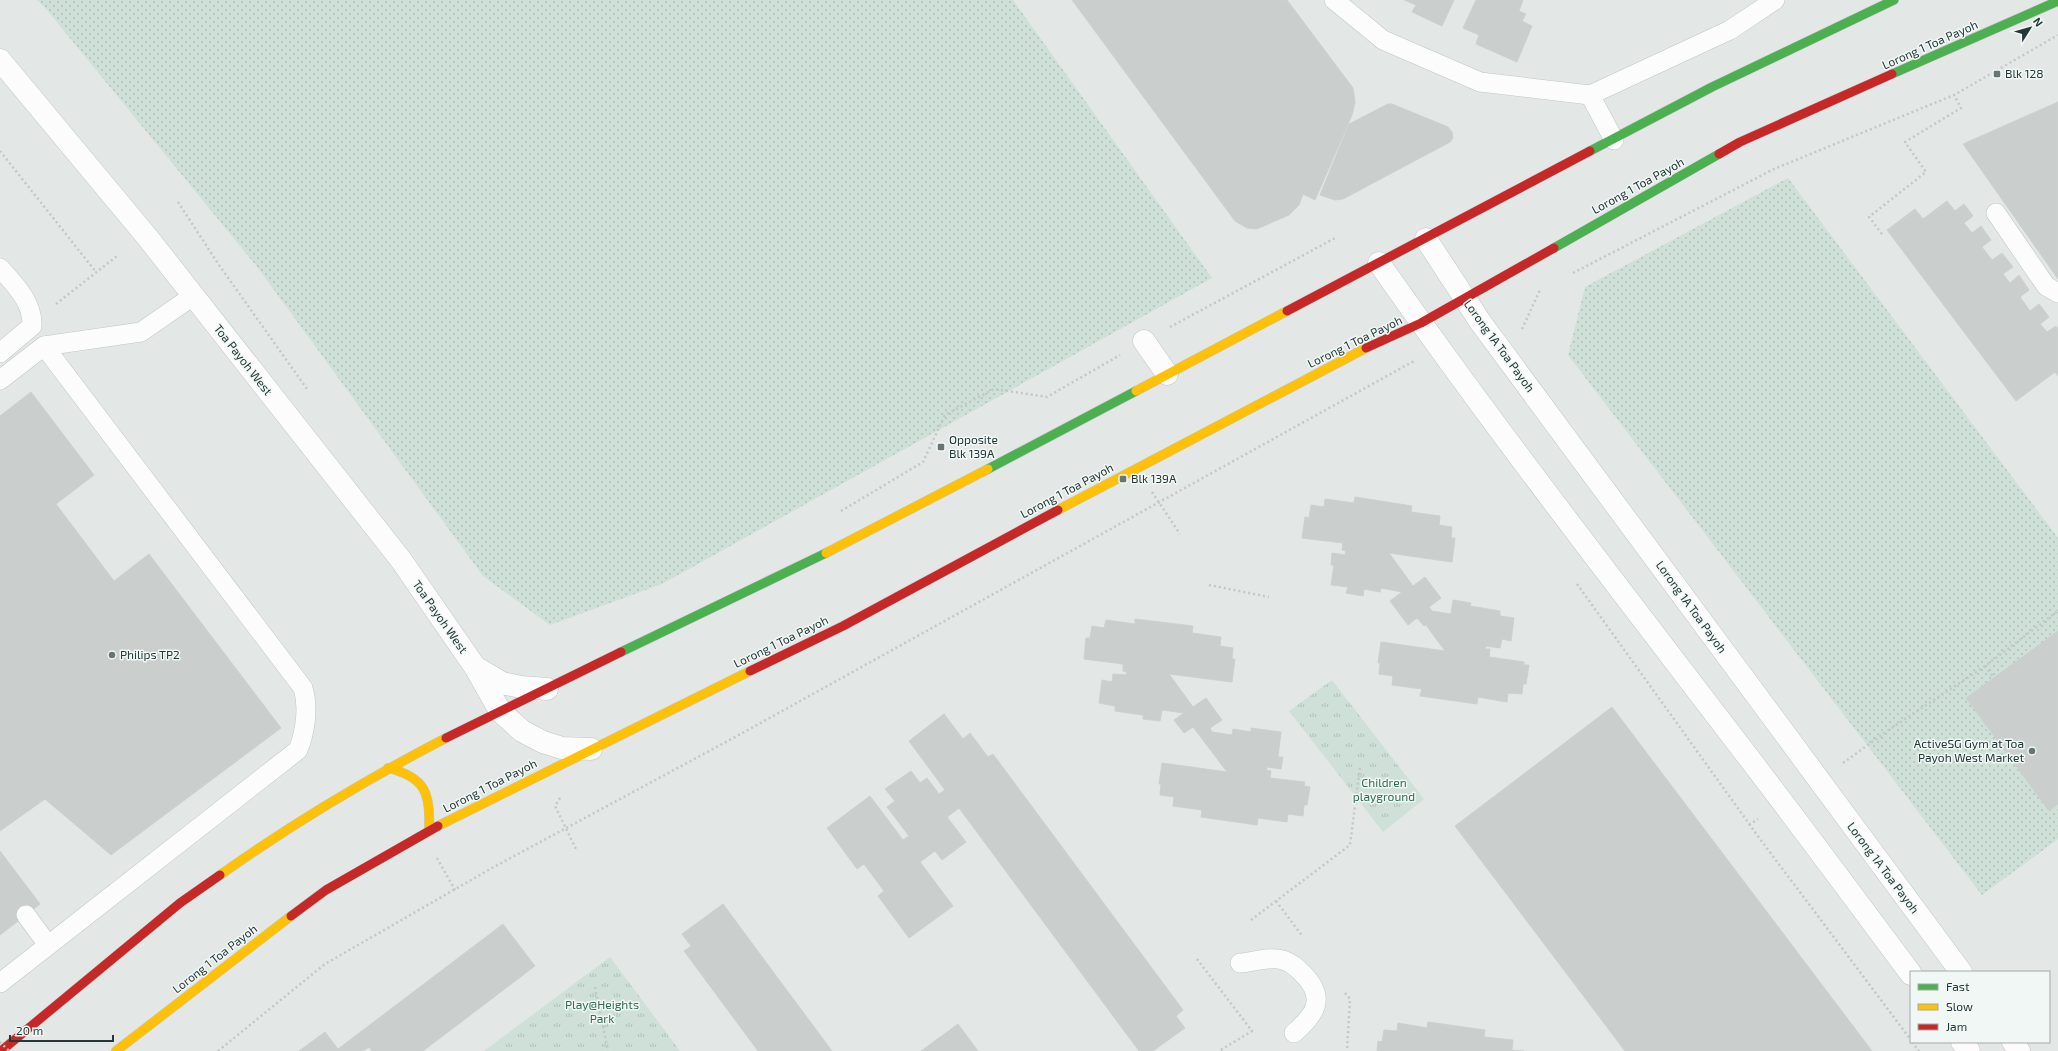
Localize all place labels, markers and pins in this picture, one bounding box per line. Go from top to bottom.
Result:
place label: Blk 128 [2005,66,2043,80]
marker: Blk 128 [1992,69,2002,79]
place label: Opposite Blk 139A [949,432,998,460]
marker: Opposite Blk 139A [936,442,946,452]
place label: Blk 139A [1131,471,1177,485]
marker: Blk 139A [1118,474,1128,484]
place label: Philips TP2 [120,647,180,661]
marker: Philips TP2 [107,650,117,660]
place label: ActiveSG Gym at Toa Payoh West Market [1914,736,2024,764]
marker: ActiveSG Gym at Toa Payoh West Market [2027,746,2037,756]

